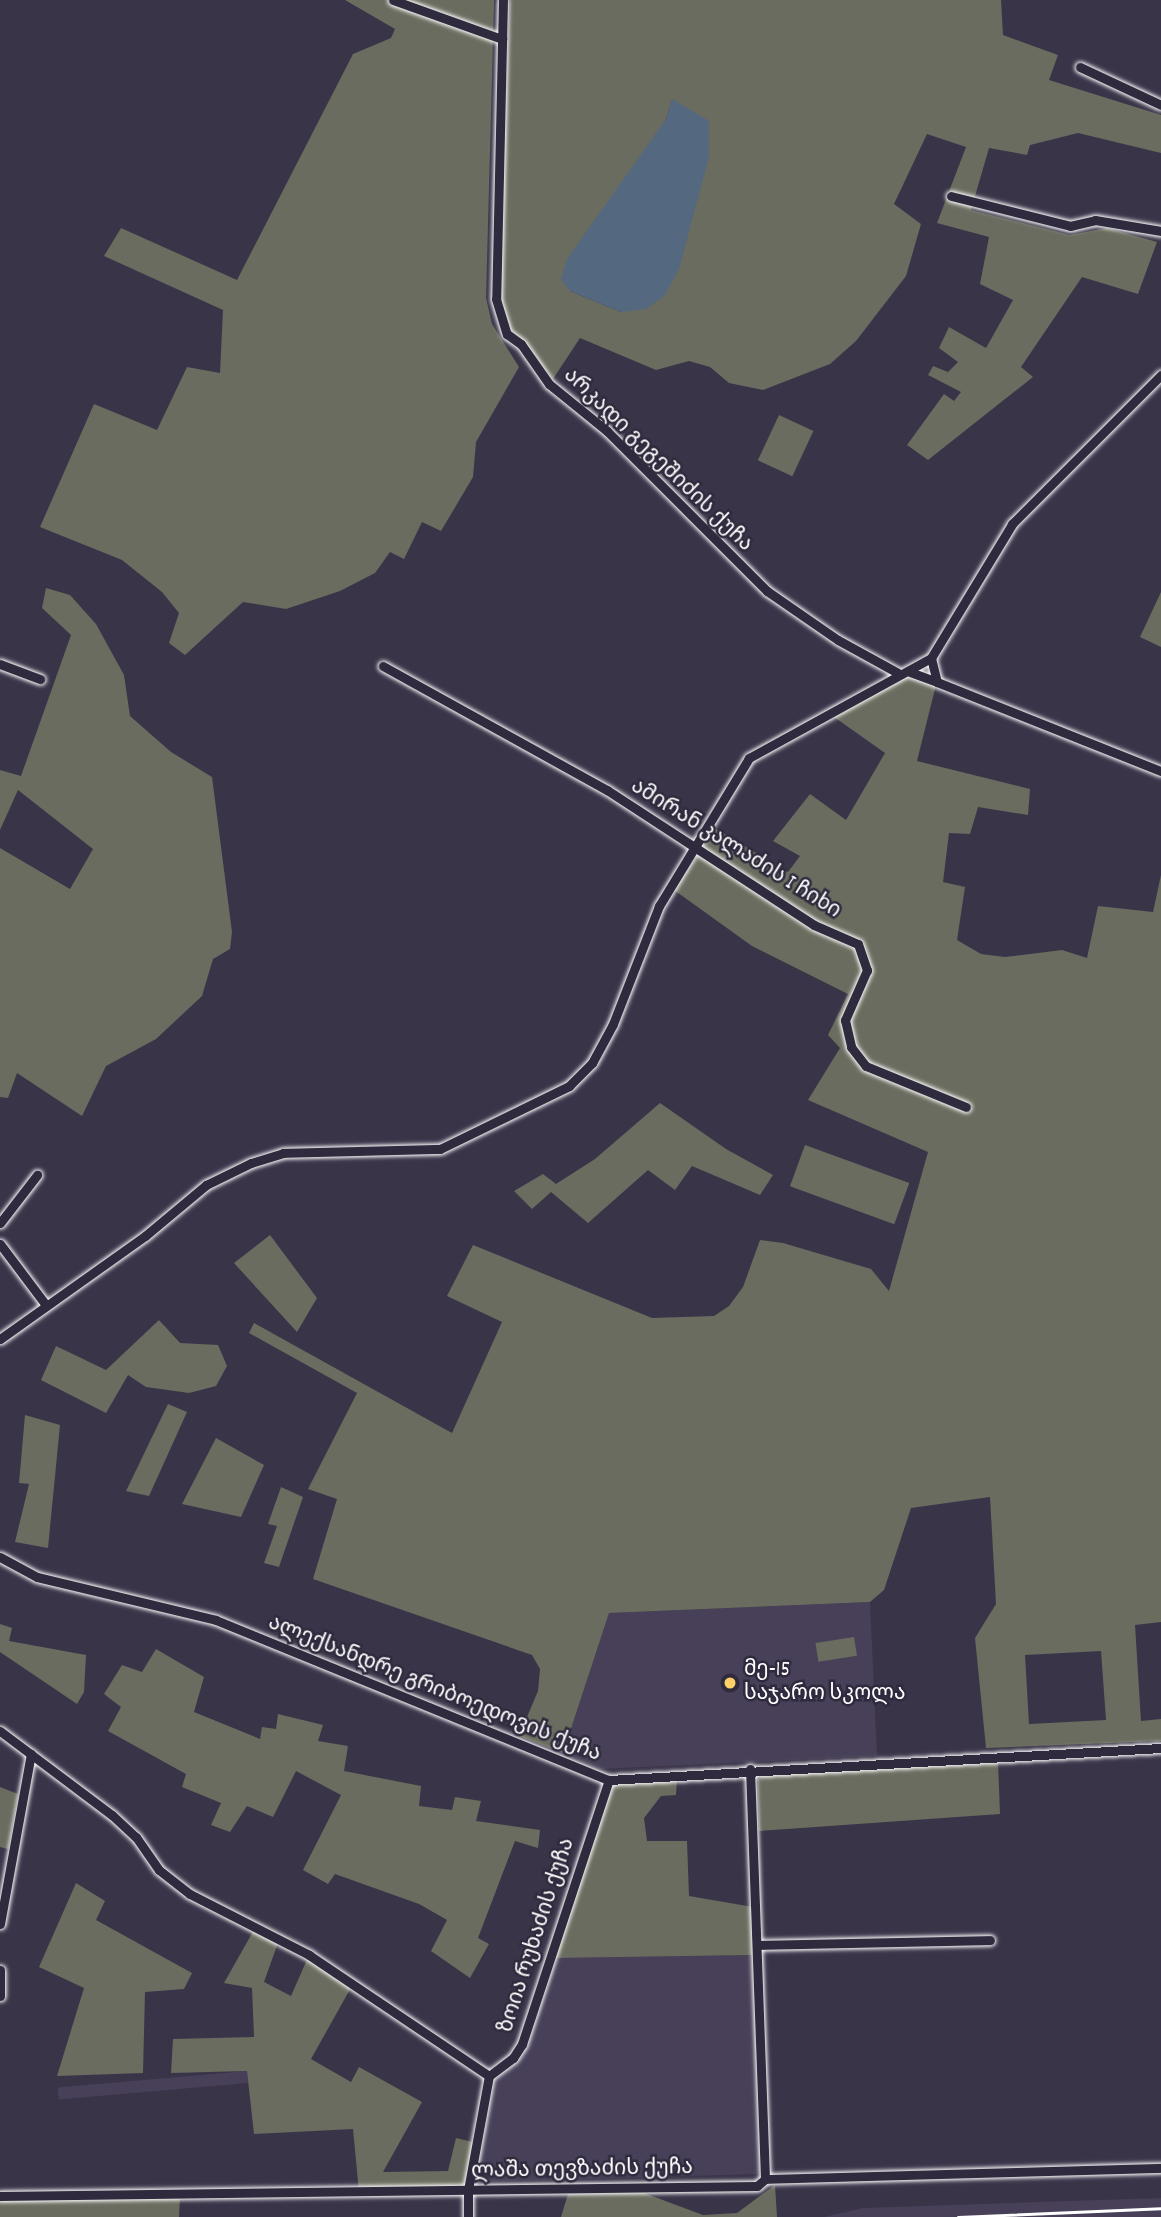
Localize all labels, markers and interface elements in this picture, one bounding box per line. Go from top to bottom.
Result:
street label: არკადი გეგეშიძის ქუჩა [557,364,757,558]
street label: ამირან კალაძის I ჩიხი [625,775,845,925]
street label: ალექსანდრე გრიბოედოვის ქუჩა [264,1612,604,1768]
place label: მე-15 საჯარო სკოლა [744,1658,905,1708]
marker: მე-15 საჯარო სკოლა [722,1675,738,1691]
street label: ზოია რუხაძის ქუჩა [495,1836,581,2036]
street label: ლაშა თევზაძის ქუჩა [471,2156,693,2186]

